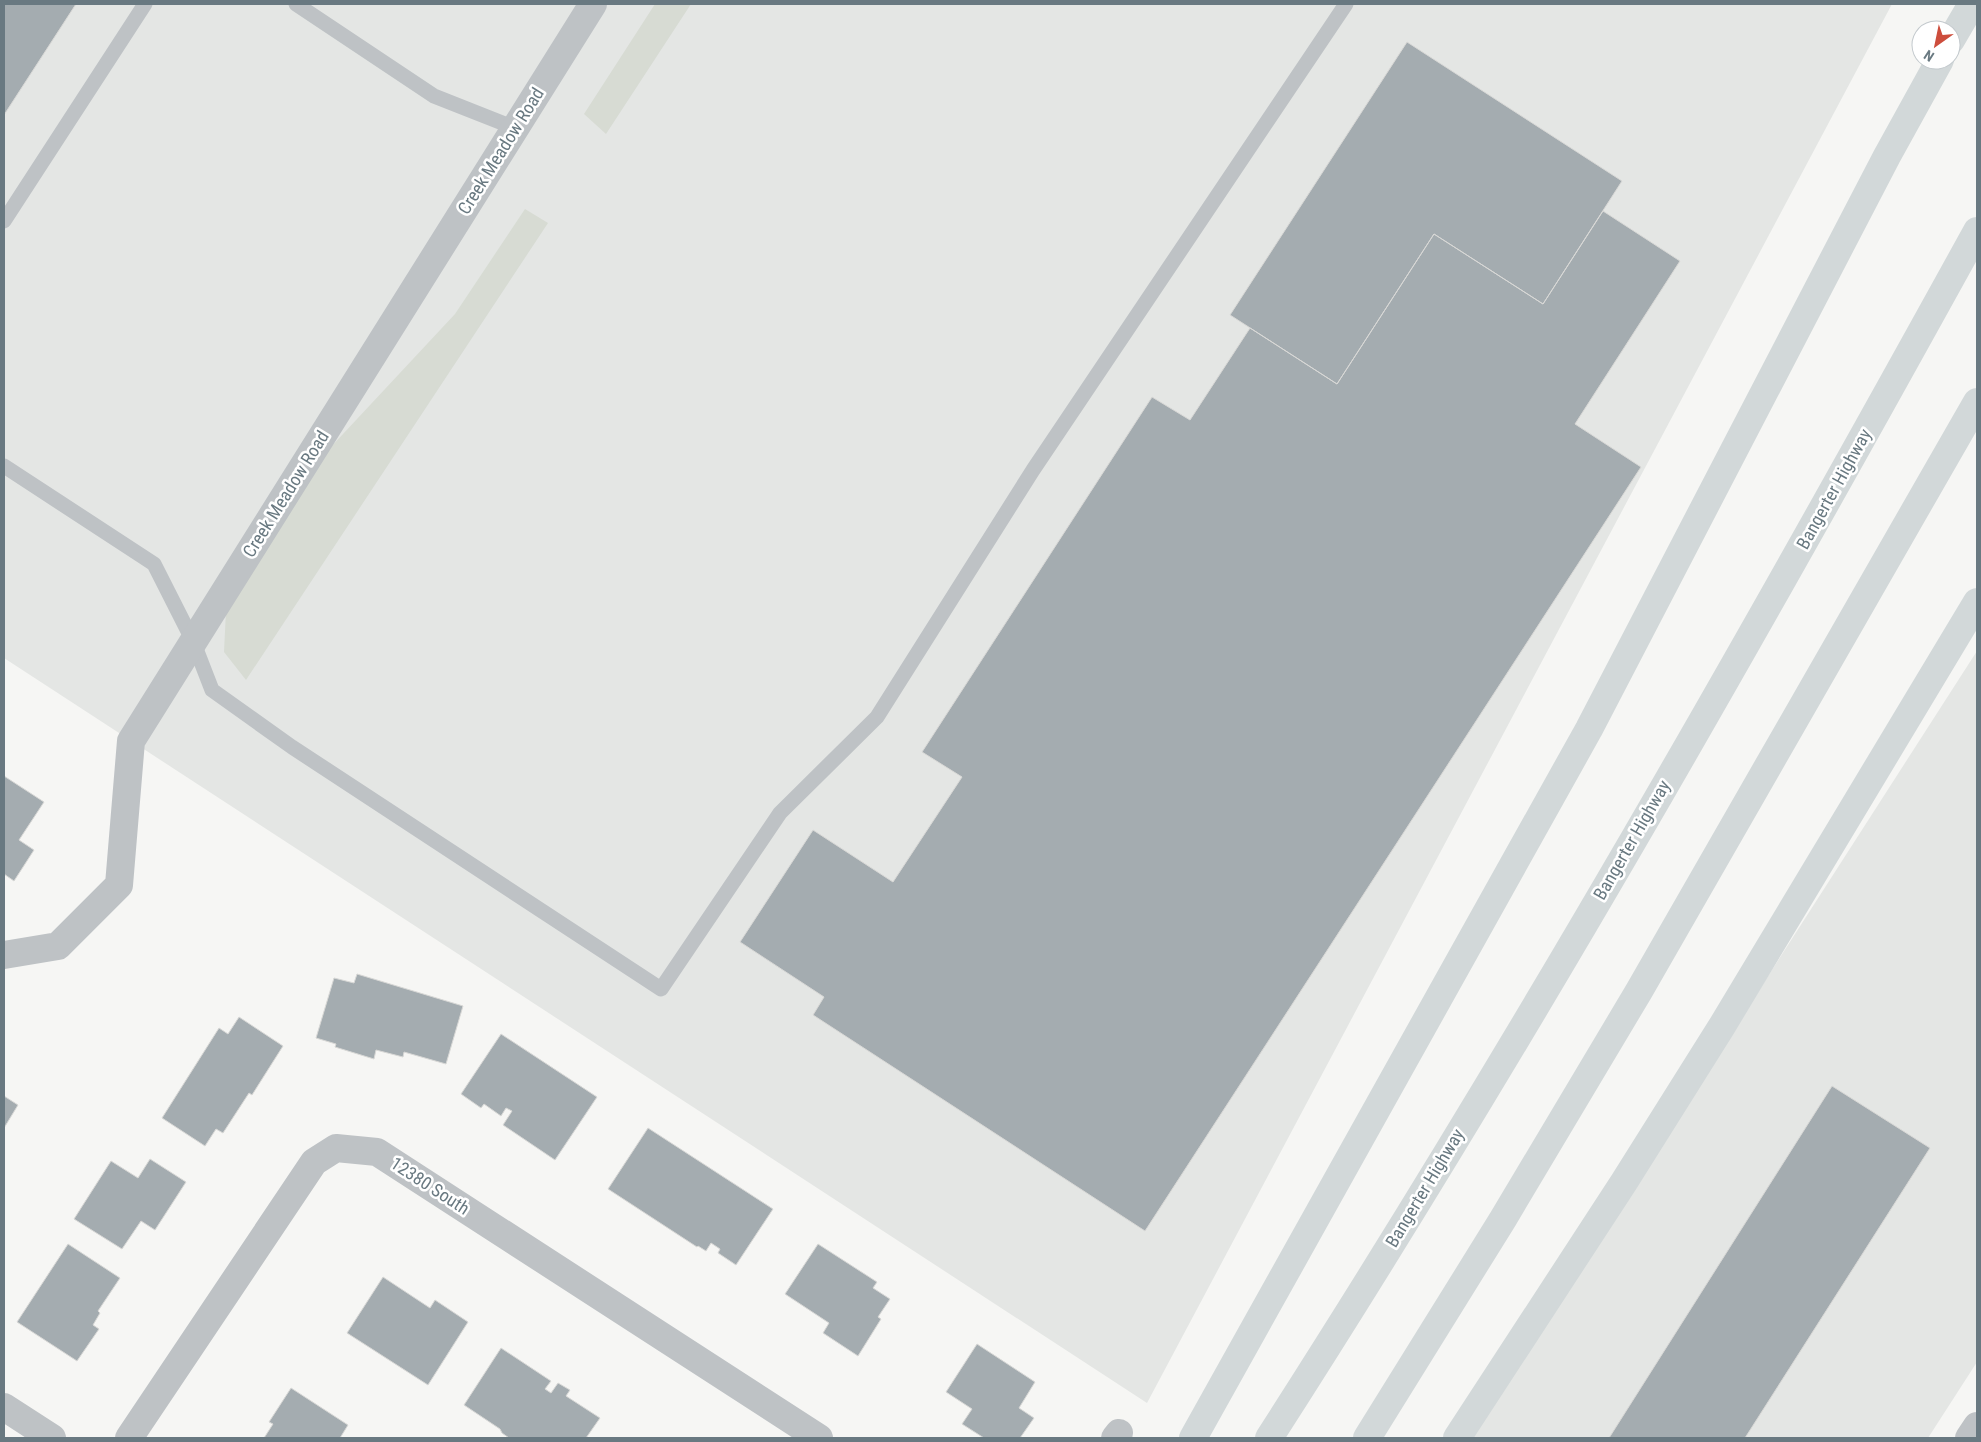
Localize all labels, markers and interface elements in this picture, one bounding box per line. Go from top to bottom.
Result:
north arrow [1911,20,1961,70]
text: N [1921,47,1937,65]
street label: Creek Meadow Road [453,84,548,218]
street label: Bangerter Highway [1792,424,1876,553]
street label: Creek Meadow Road [238,427,333,561]
street label: Bangerter Highway [1589,776,1674,903]
street label: Bangerter Highway [1381,1124,1468,1251]
street label: 12380 South [387,1152,474,1219]

